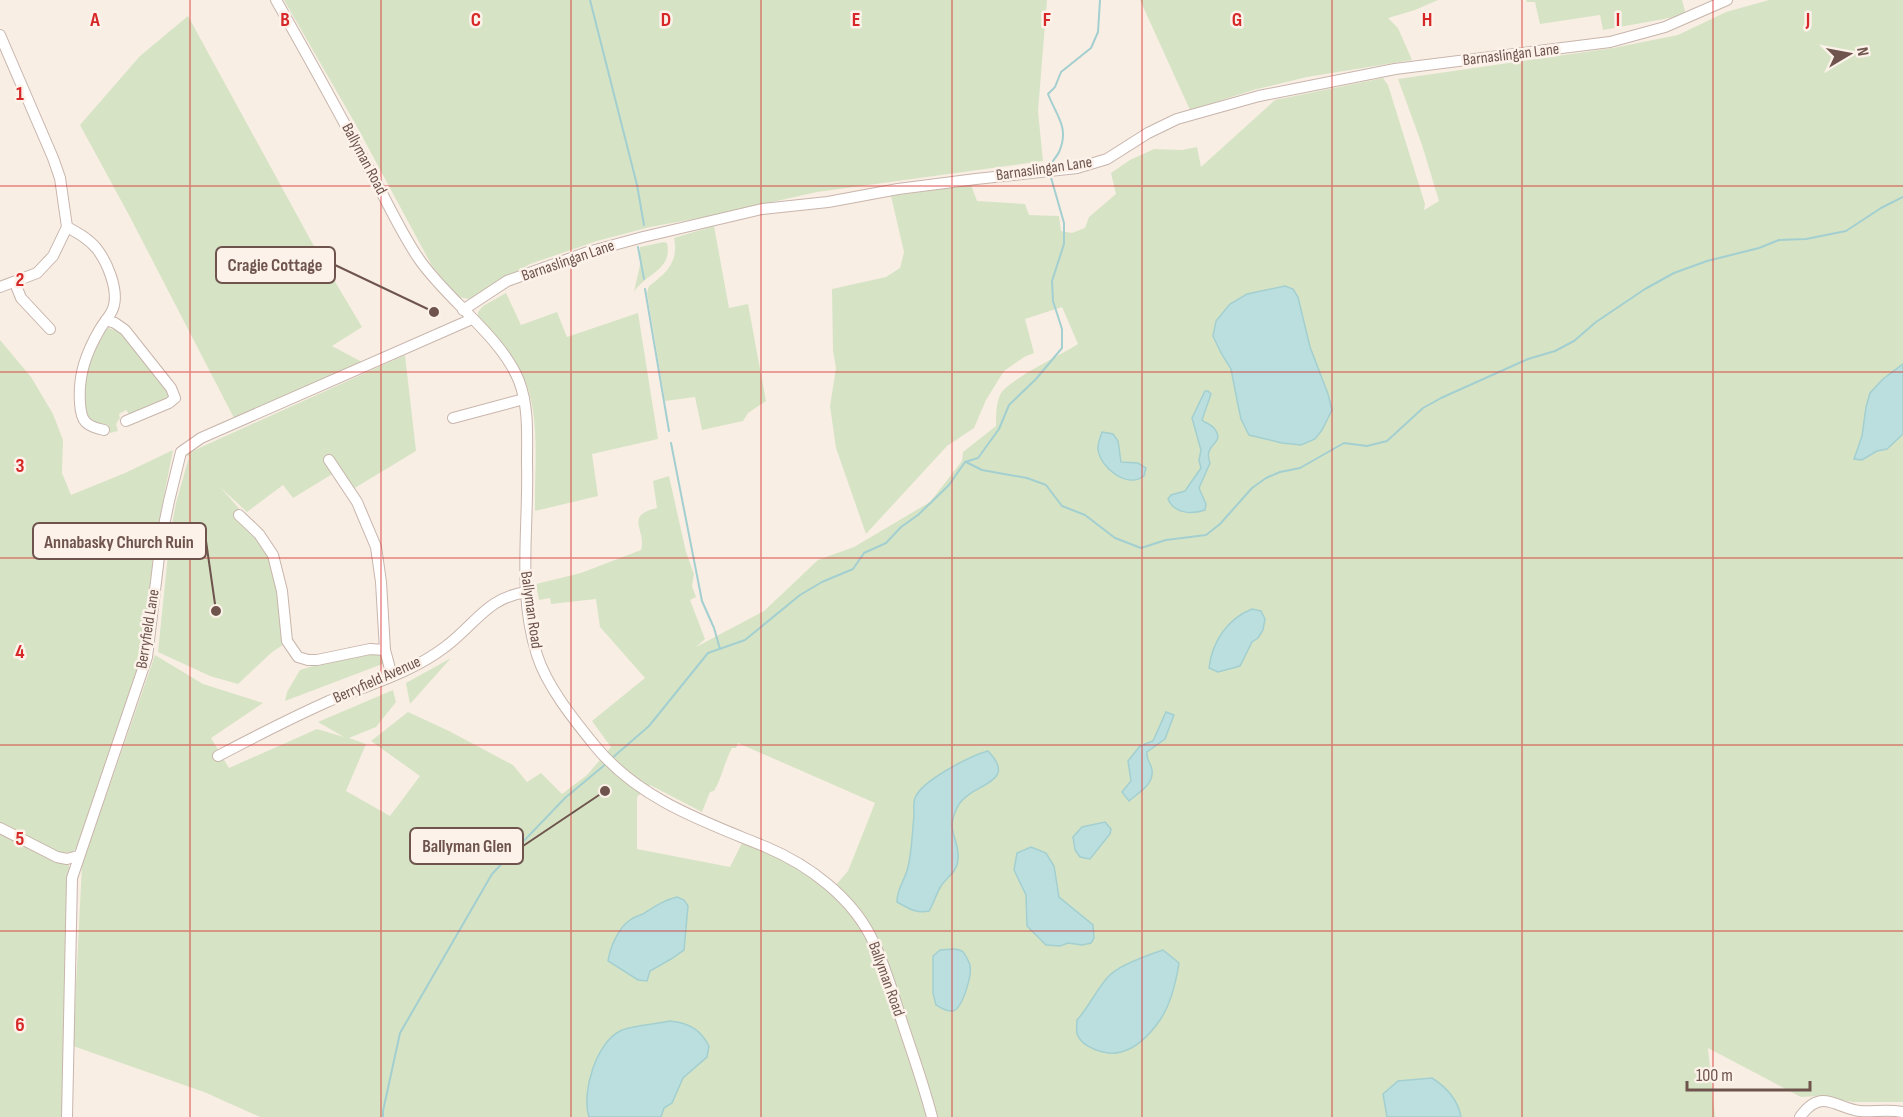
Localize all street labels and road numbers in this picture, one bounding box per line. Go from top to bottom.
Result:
street label: Barnaslingan Lane [1462,40,1560,70]
street label: Ballyman Road [337,120,391,198]
street label: Barnaslingan Lane [995,153,1093,185]
street label: Barnaslingan Lane [519,236,617,286]
street label: Ballyman Road [516,570,546,650]
street label: Berryfield Lane [132,588,164,670]
street label: Berryfield Avenue [330,652,424,708]
street label: Ballyman Road [864,939,908,1019]

